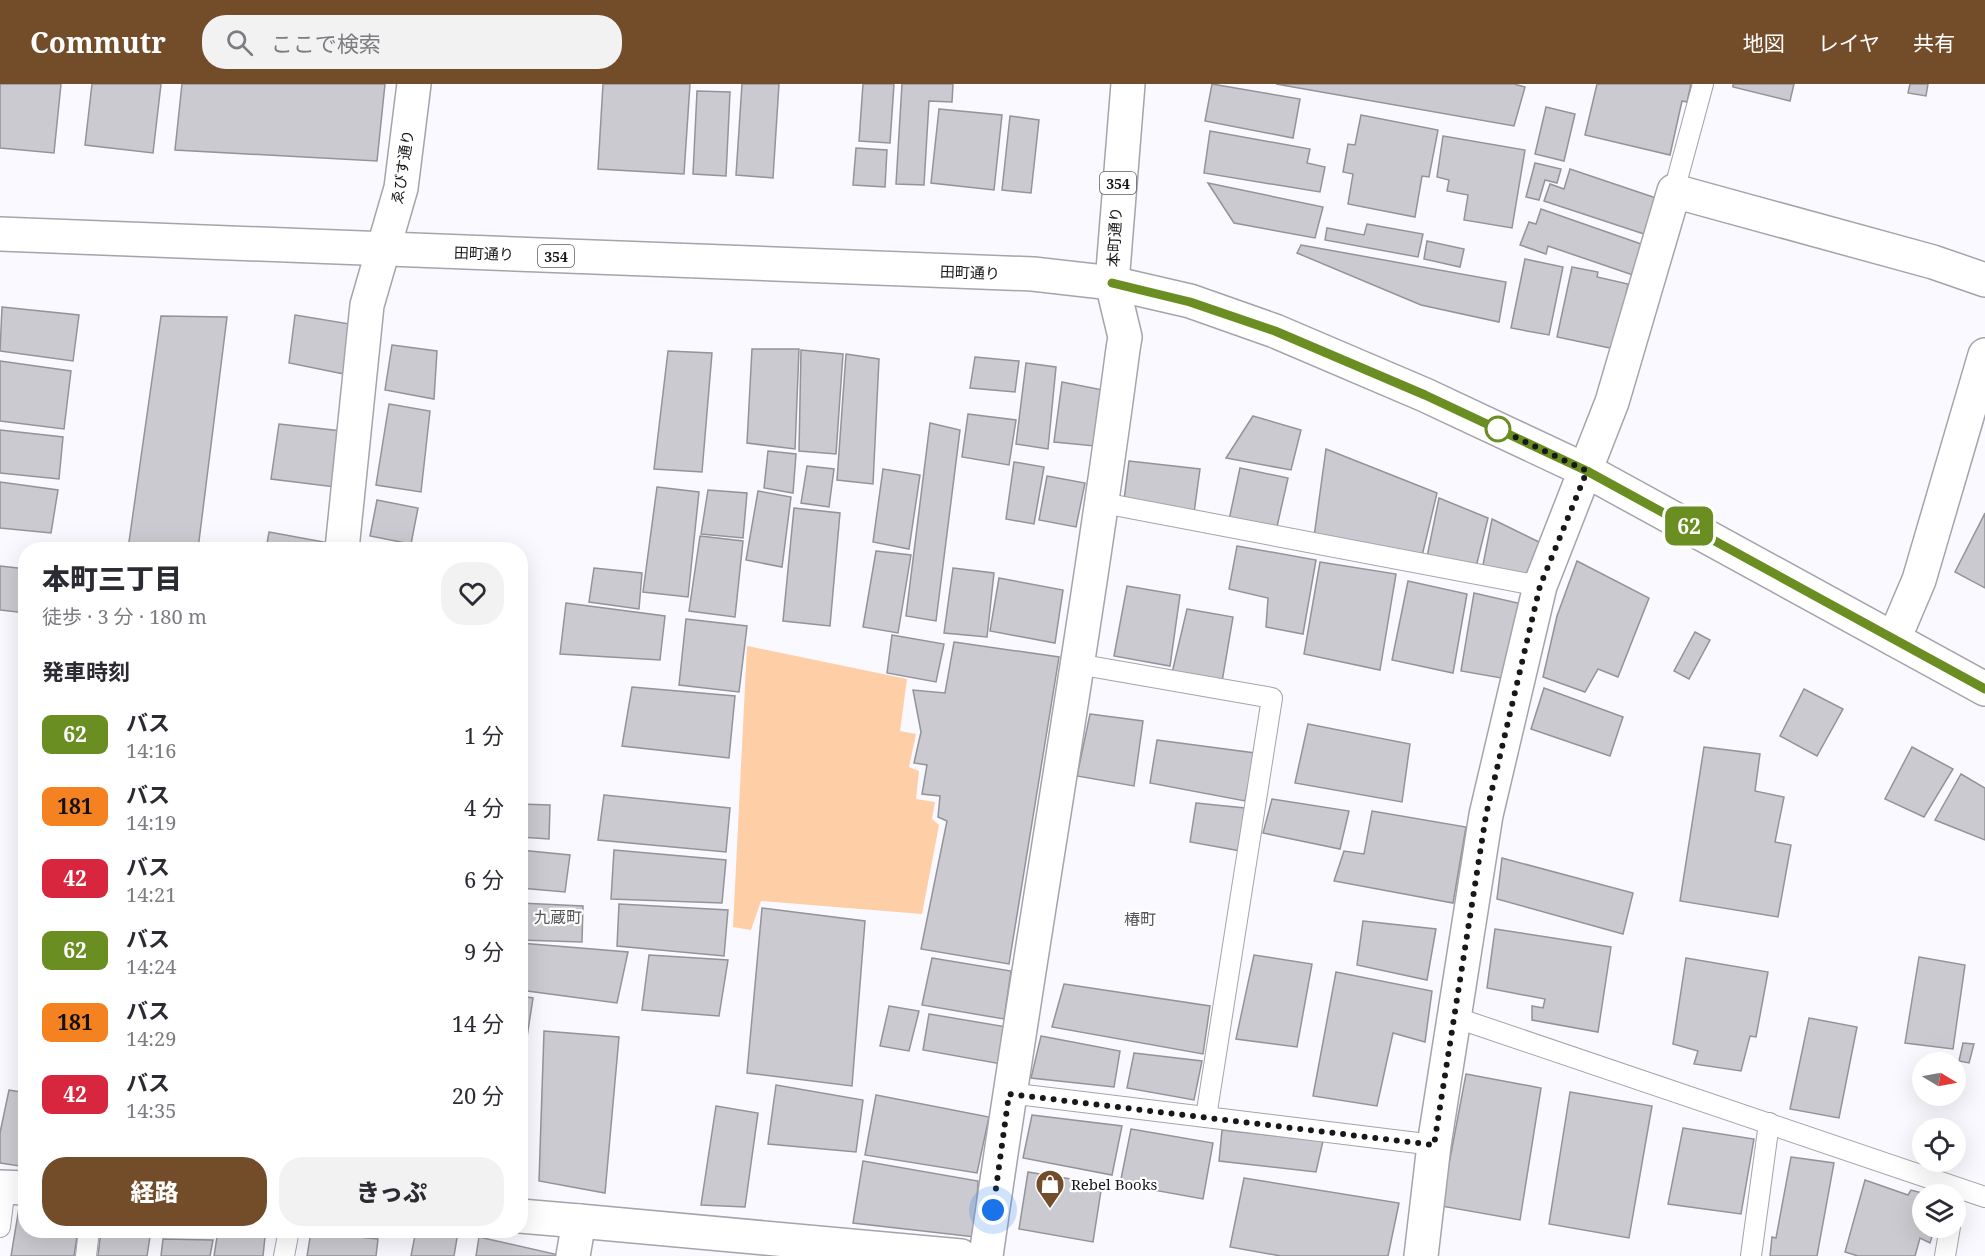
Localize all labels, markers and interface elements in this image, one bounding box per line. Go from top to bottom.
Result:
search box [202,15,622,69]
text: Commutr [30,23,166,61]
icon: search [223,26,256,59]
text: ここで検索 [271,28,381,58]
text: 地図 [1743,29,1785,57]
text: レイヤ [1818,29,1880,57]
text: 共有 [1913,29,1955,57]
street label: ゑびす通り [386,128,418,206]
road number: 354 [1100,172,1136,194]
street label: 本町通り [1102,207,1126,267]
street label: 田町通り [454,242,514,264]
road number: 354 [538,245,574,267]
street label: 田町通り [940,261,1000,283]
unlabelled marker [1485,416,1511,442]
line badge: 62 [1662,506,1716,546]
text: 62 [1677,512,1701,540]
text: 本町三丁目 [42,559,182,597]
button: heart [441,562,504,625]
text: 徒歩 · 3 分 · 180 m [42,603,207,630]
text: 発車時刻 [42,656,130,686]
text: バス [126,707,170,737]
text: 62 [63,720,87,748]
text: 1 分 [464,720,504,750]
text: 14:16 [126,737,176,764]
text: バス [126,779,170,809]
text: 181 [57,792,93,820]
text: 4 分 [464,792,504,822]
text: 14:19 [126,809,176,836]
text: バス [126,851,170,881]
text: 42 [63,864,87,892]
text: 6 分 [464,864,504,894]
text: 14:21 [126,881,176,908]
district label: 九蔵町 [534,906,582,928]
district label: 椿町 [1124,908,1156,930]
text: バス [126,923,170,953]
text: 62 [63,936,87,964]
text: 9 分 [464,936,504,966]
text: 14:24 [126,953,176,980]
text: バス [126,995,170,1025]
text: 181 [57,1008,93,1036]
text: 14 分 [452,1008,504,1038]
text: 14:29 [126,1025,176,1052]
north arrow [1912,1052,1966,1106]
map controls [1912,1052,1966,1238]
text: バス [126,1067,170,1097]
text: 42 [63,1080,87,1108]
text: 20 分 [452,1080,504,1110]
text: 14:35 [126,1097,176,1124]
button: locate [1912,1118,1966,1172]
button: 経路 [42,1157,267,1226]
button: きっぷ [279,1157,504,1226]
shop icon: Rebel Books [1034,1168,1066,1210]
place label: Rebel Books [1071,1174,1158,1194]
button: layers [1912,1184,1966,1238]
your location [978,1195,1008,1225]

